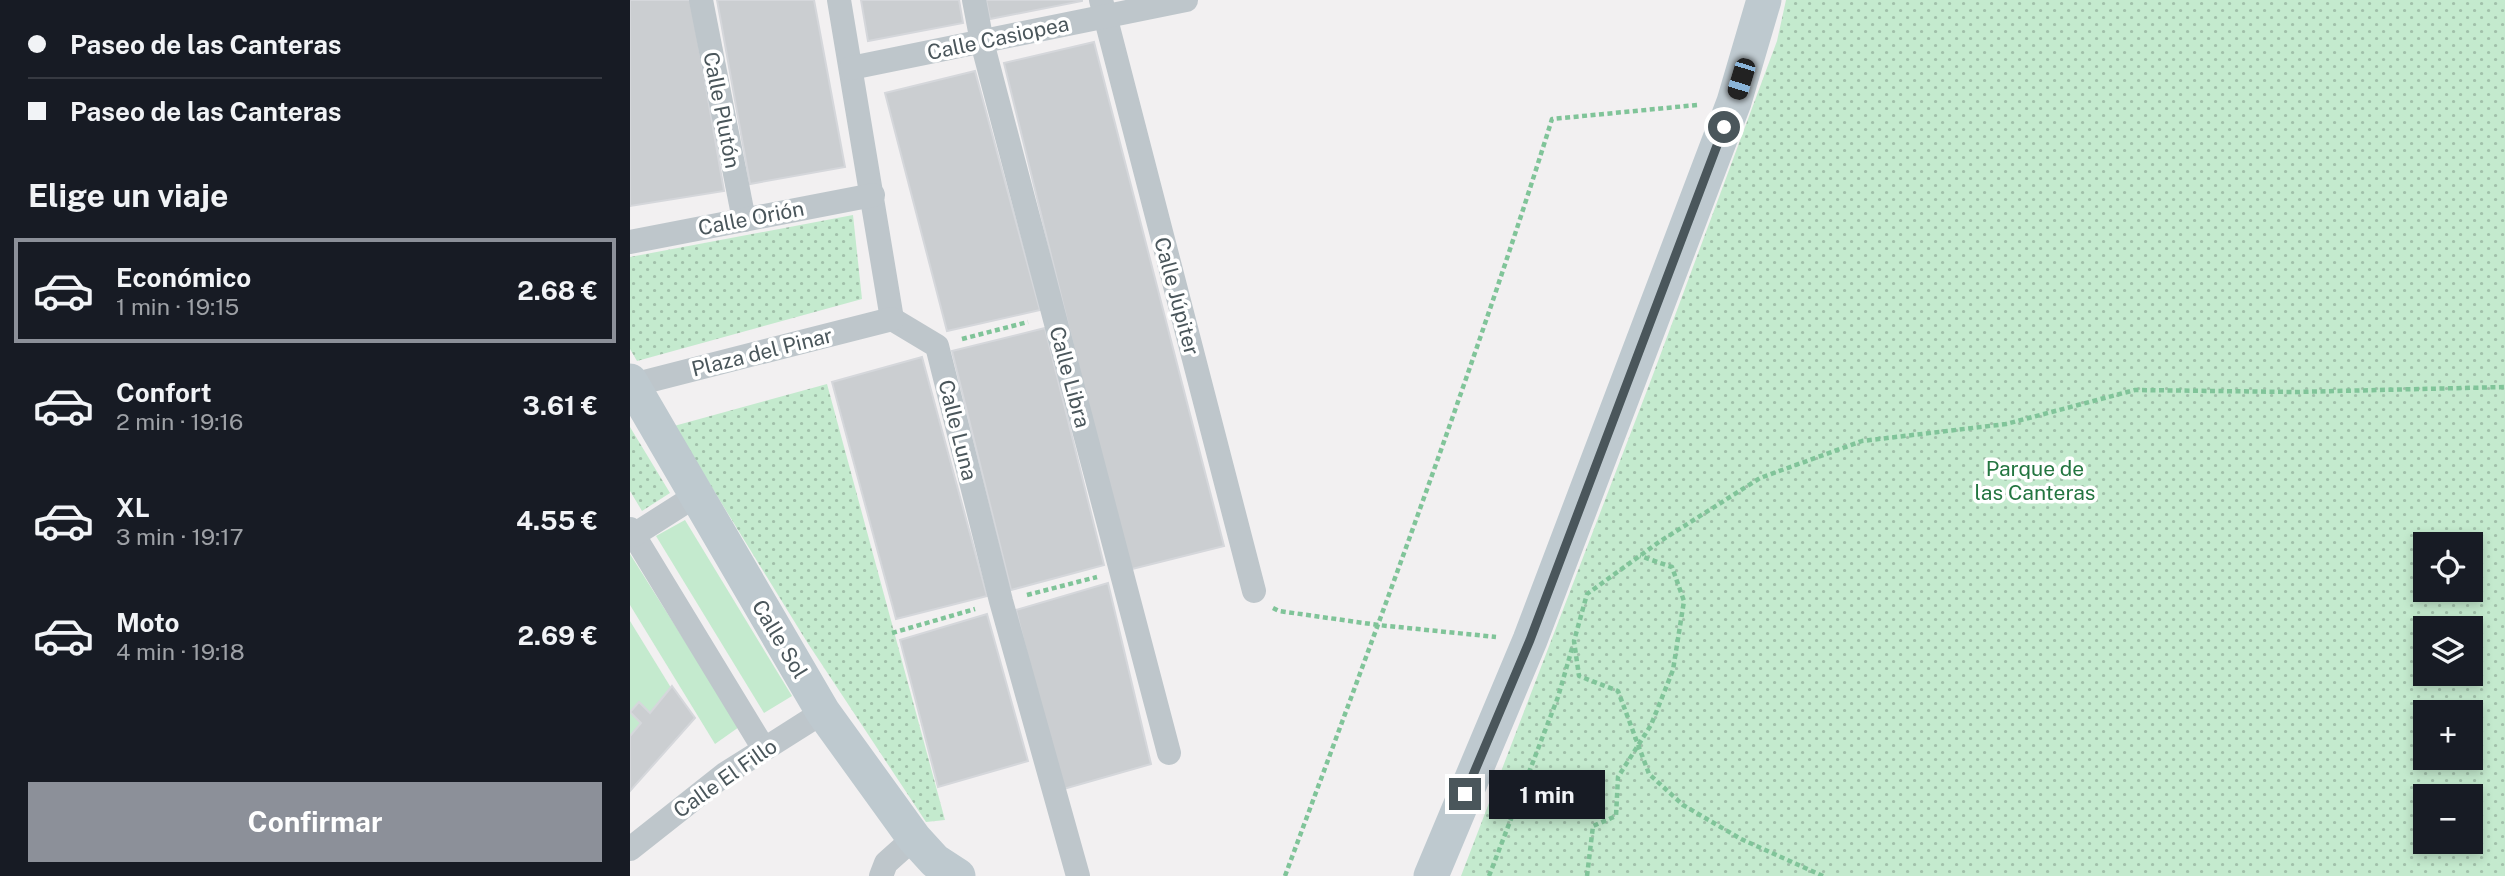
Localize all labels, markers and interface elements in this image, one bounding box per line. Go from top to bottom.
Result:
street label: Calle Casiopea [925,11,1071,65]
text: Paseo de las Canteras [70,29,342,60]
street label: Calle Plutón [698,50,746,170]
car [1725,56,1758,102]
text: Paseo de las Canteras [70,96,342,127]
route start [1708,111,1740,143]
text: Elige un viaje [28,177,228,214]
street label: Calle Orión [696,195,806,241]
street label: Calle Júpiter [1149,234,1205,358]
icon: car [32,259,95,322]
text: Económico [116,262,251,293]
text: 2.68 € [517,275,598,306]
text: 1 min · 19:15 [116,293,239,320]
street label: Plaza del Pinar [689,322,835,382]
street label: Calle Libra [1044,323,1096,431]
icon: car [32,374,95,437]
text: Confort [116,377,212,408]
street label: Calle Luna [933,377,983,483]
text: 3.61 € [523,390,598,421]
text: 2 min · 19:16 [116,408,243,435]
park label: Parque de las Canteras [1975,456,2095,505]
icon: car [32,489,95,552]
text: XL [116,492,150,523]
text: 4.55 € [516,505,598,536]
text: 3 min · 19:17 [116,523,243,550]
map controls [2413,532,2483,854]
button: locate [2413,532,2483,602]
street label: Calle Sol [747,595,813,683]
icon: car [32,604,95,667]
text: Moto [116,607,179,638]
button: layers [2413,616,2483,686]
text: 2.69 € [517,620,598,651]
text: 4 min · 19:18 [116,638,245,665]
button: + [2413,700,2483,770]
street label: Calle El Fillo [668,733,782,823]
callout: 1 min [1490,770,1605,818]
route end [1449,778,1481,810]
text: 1 min [1519,781,1575,808]
button: Confirmar [28,782,602,862]
button: − [2413,784,2483,854]

